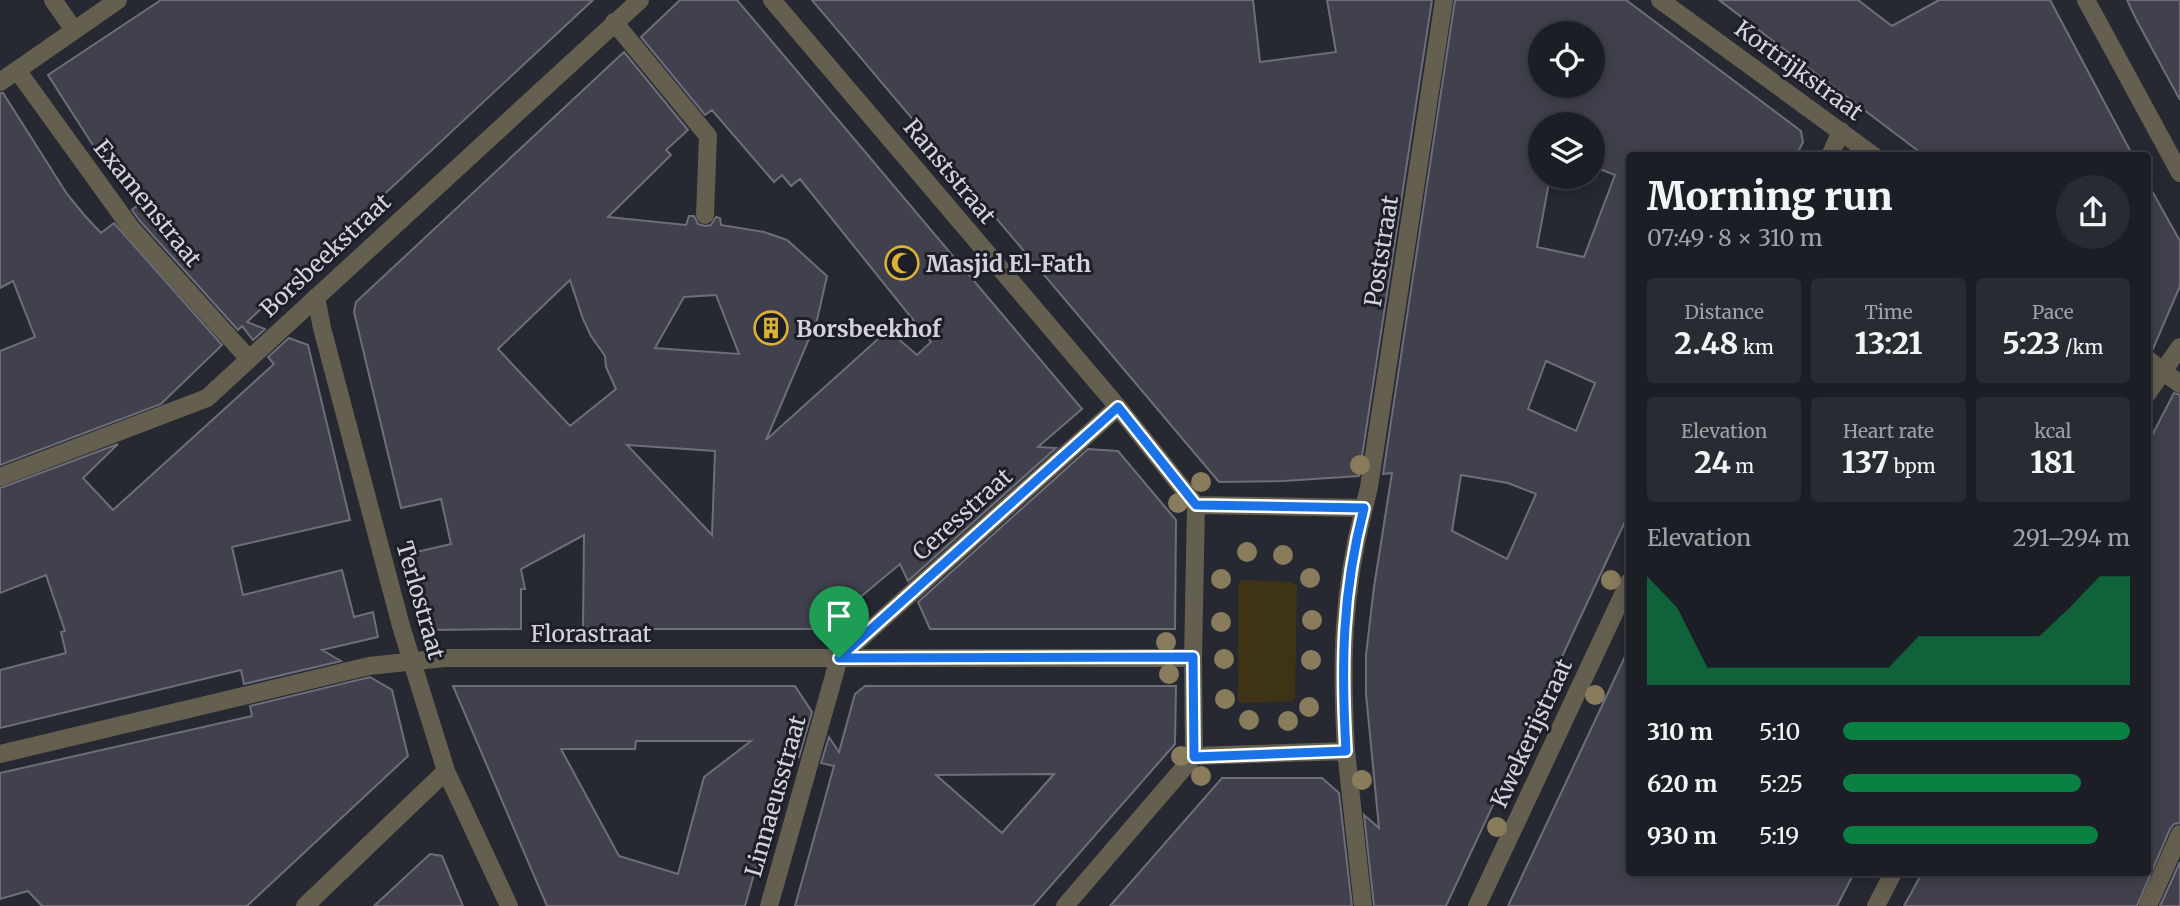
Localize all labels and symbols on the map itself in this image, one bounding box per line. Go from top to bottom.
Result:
street label: Kortrijkstraat [1729,14,1869,126]
street label: Ranststraat [898,113,1002,229]
street label: Examenstraat [88,134,208,272]
street label: Borsbeekstraat [254,187,396,323]
street label: Poststraat [1358,193,1404,309]
mosque icon: Masjid El-Fath [883,244,921,282]
place label: Masjid El-Fath [926,249,1091,278]
building icon: Borsbeekhof [752,309,790,347]
place label: Borsbeekhof [796,314,942,343]
street label: Ceresstraat [906,462,1018,566]
street label: Terlostraat [390,538,452,662]
pin [809,586,869,658]
street label: Florastraat [530,619,652,648]
street label: Kwekerijstraat [1484,654,1578,812]
street label: Linnaeusstraat [738,712,812,880]

